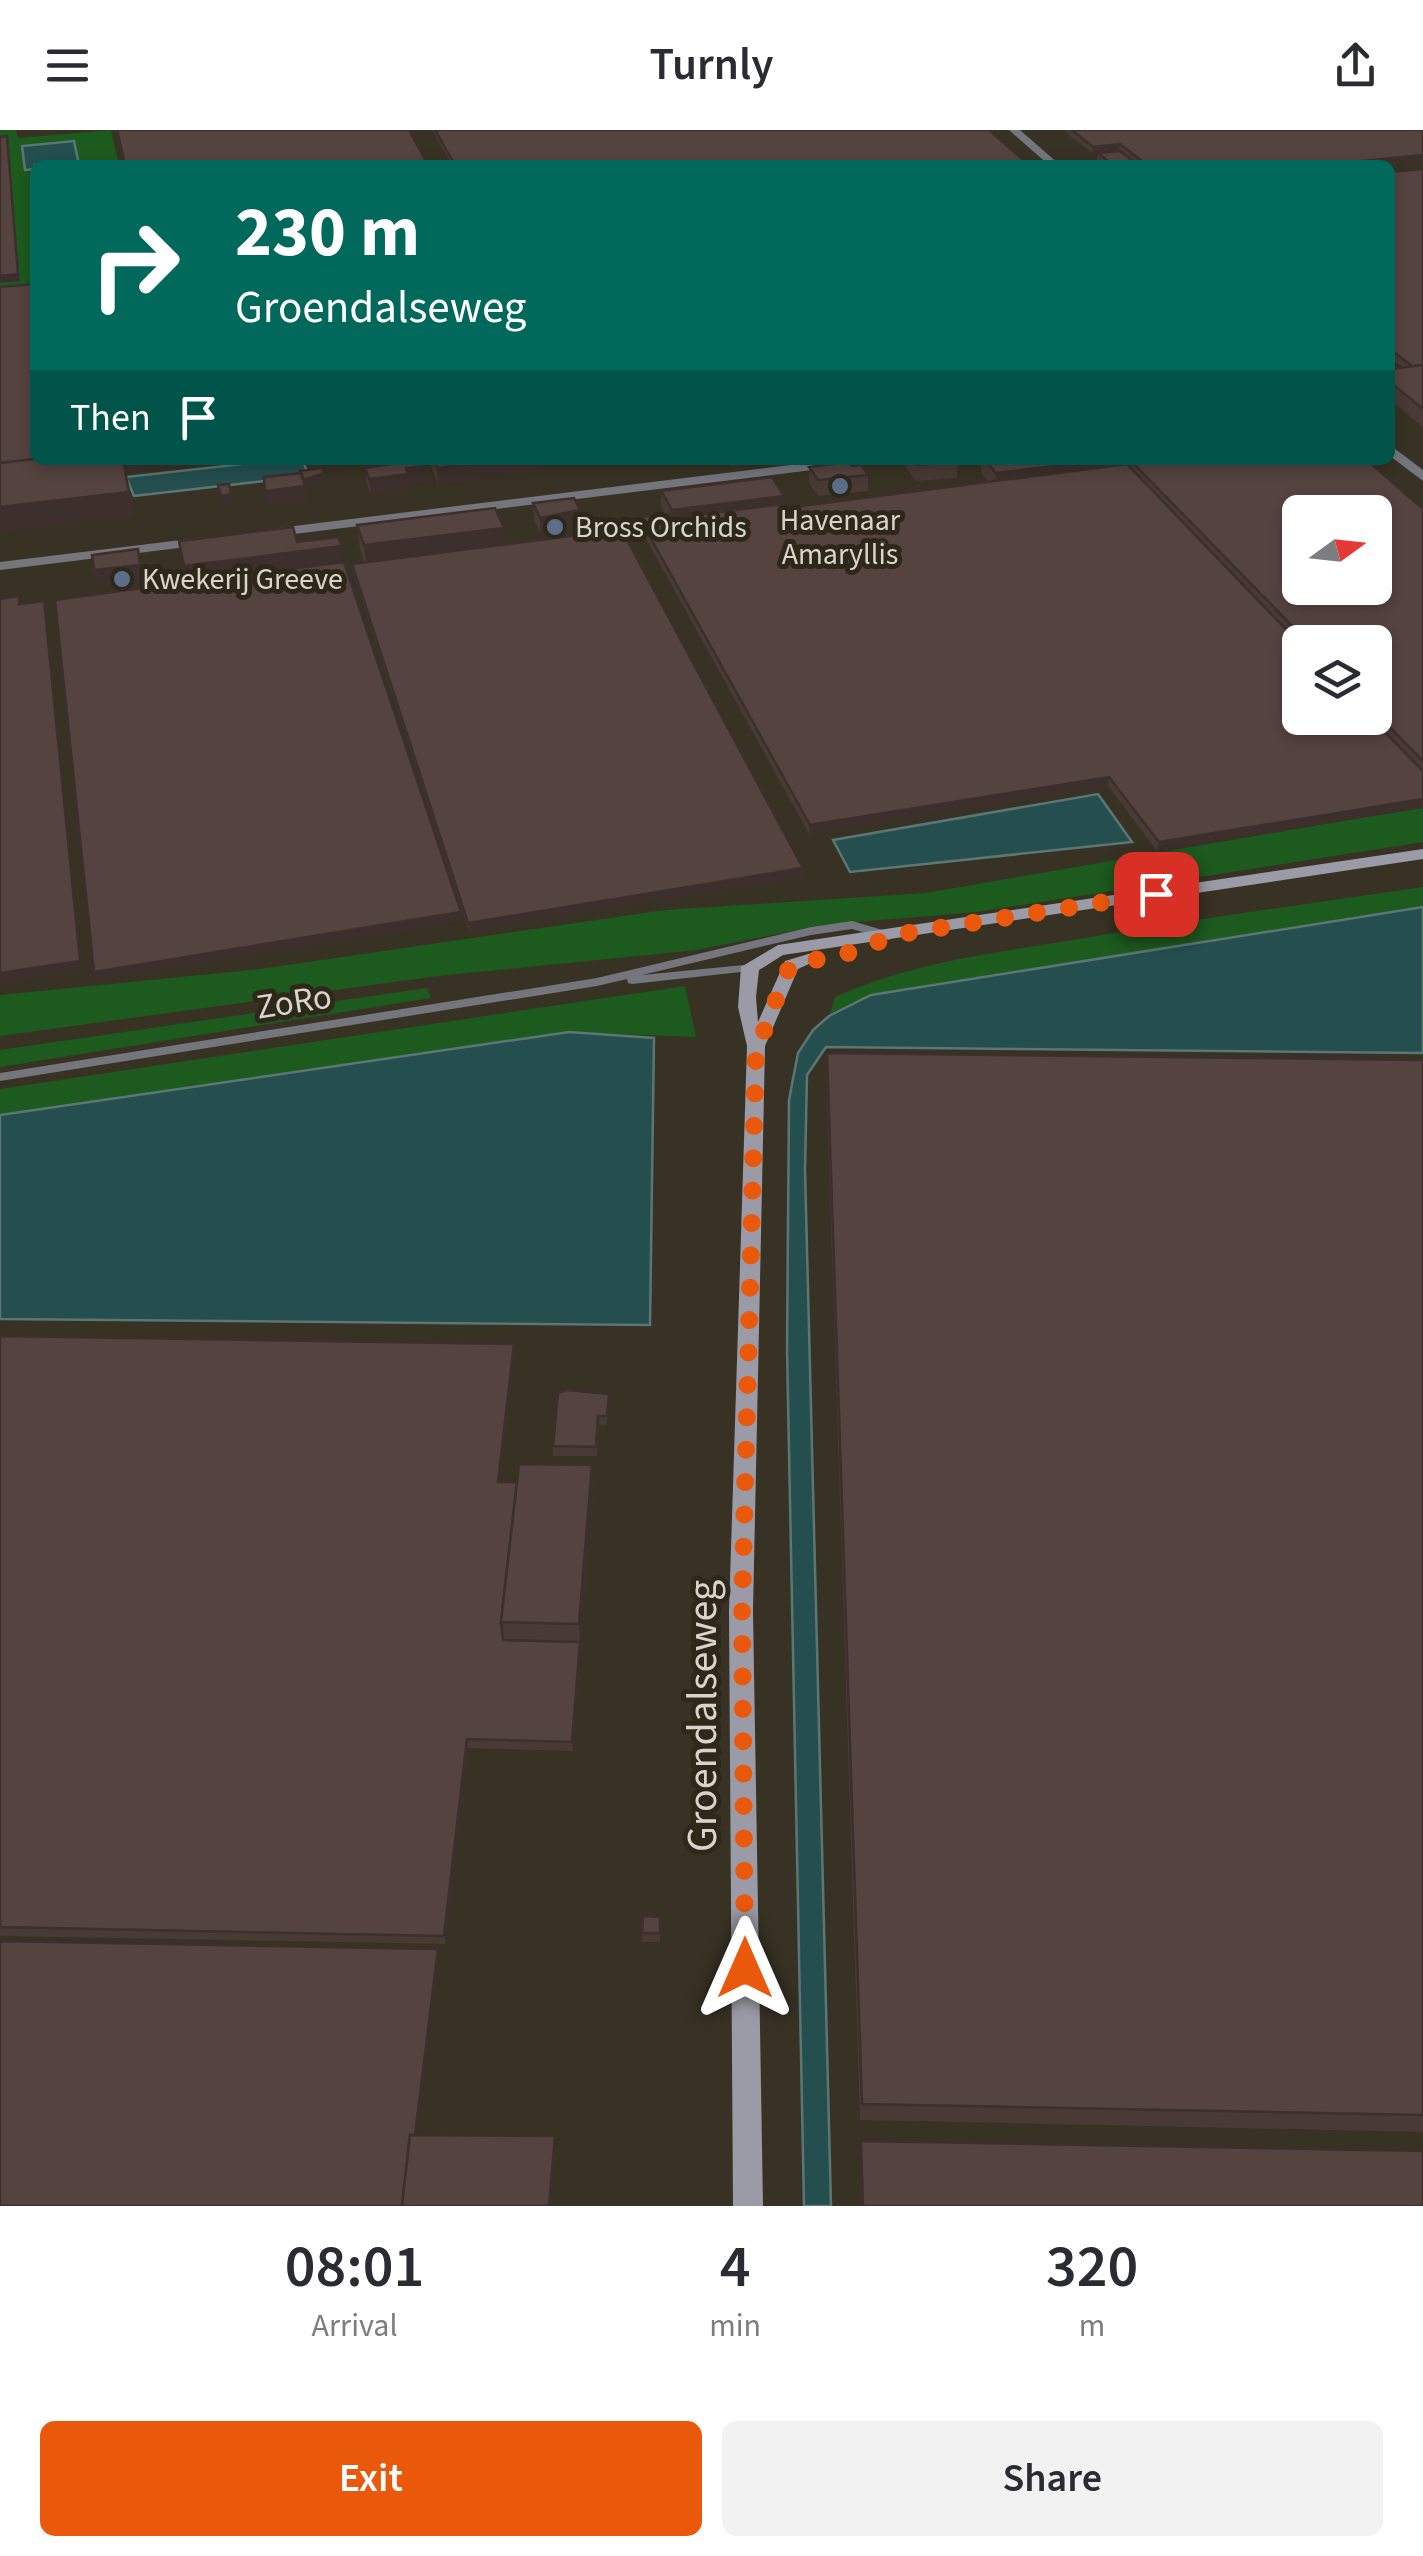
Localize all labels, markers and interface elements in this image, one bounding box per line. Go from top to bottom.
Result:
text: Turnly [649,33,774,97]
icon: menu [40,38,95,93]
icon: share [1328,38,1383,93]
text: 230 m [235,183,420,283]
icon: right [70,200,200,330]
text: Groendalseweg [235,276,527,340]
icon: arrive [171,390,226,445]
text: Then [70,391,151,445]
marker: Havenaar Amaryllis [829,475,851,497]
north arrow [1282,495,1392,605]
map controls [1282,495,1392,735]
place label: Havenaar Amaryllis [780,499,901,576]
place label: Bross Orchids [575,506,747,549]
marker: Bross Orchids [544,516,566,538]
place label: Kwekerij Greeve [142,558,343,601]
marker: Kwekerij Greeve [111,568,133,590]
button: layers [1282,625,1392,735]
pin [1114,852,1199,937]
icon: arrive [1129,867,1184,922]
street label: ZoRo [253,971,335,1033]
street label: Groendalseweg [673,1580,733,1852]
position arrow [693,1916,797,2020]
text: 08:01 [285,2225,424,2310]
text: 4 [720,2225,751,2310]
text: 320 [1046,2225,1138,2310]
text: Arrival [312,2303,398,2349]
text: min [709,2303,761,2349]
text: m [1079,2303,1105,2349]
button: Exit [40,2421,702,2536]
button: Share [722,2421,1383,2536]

